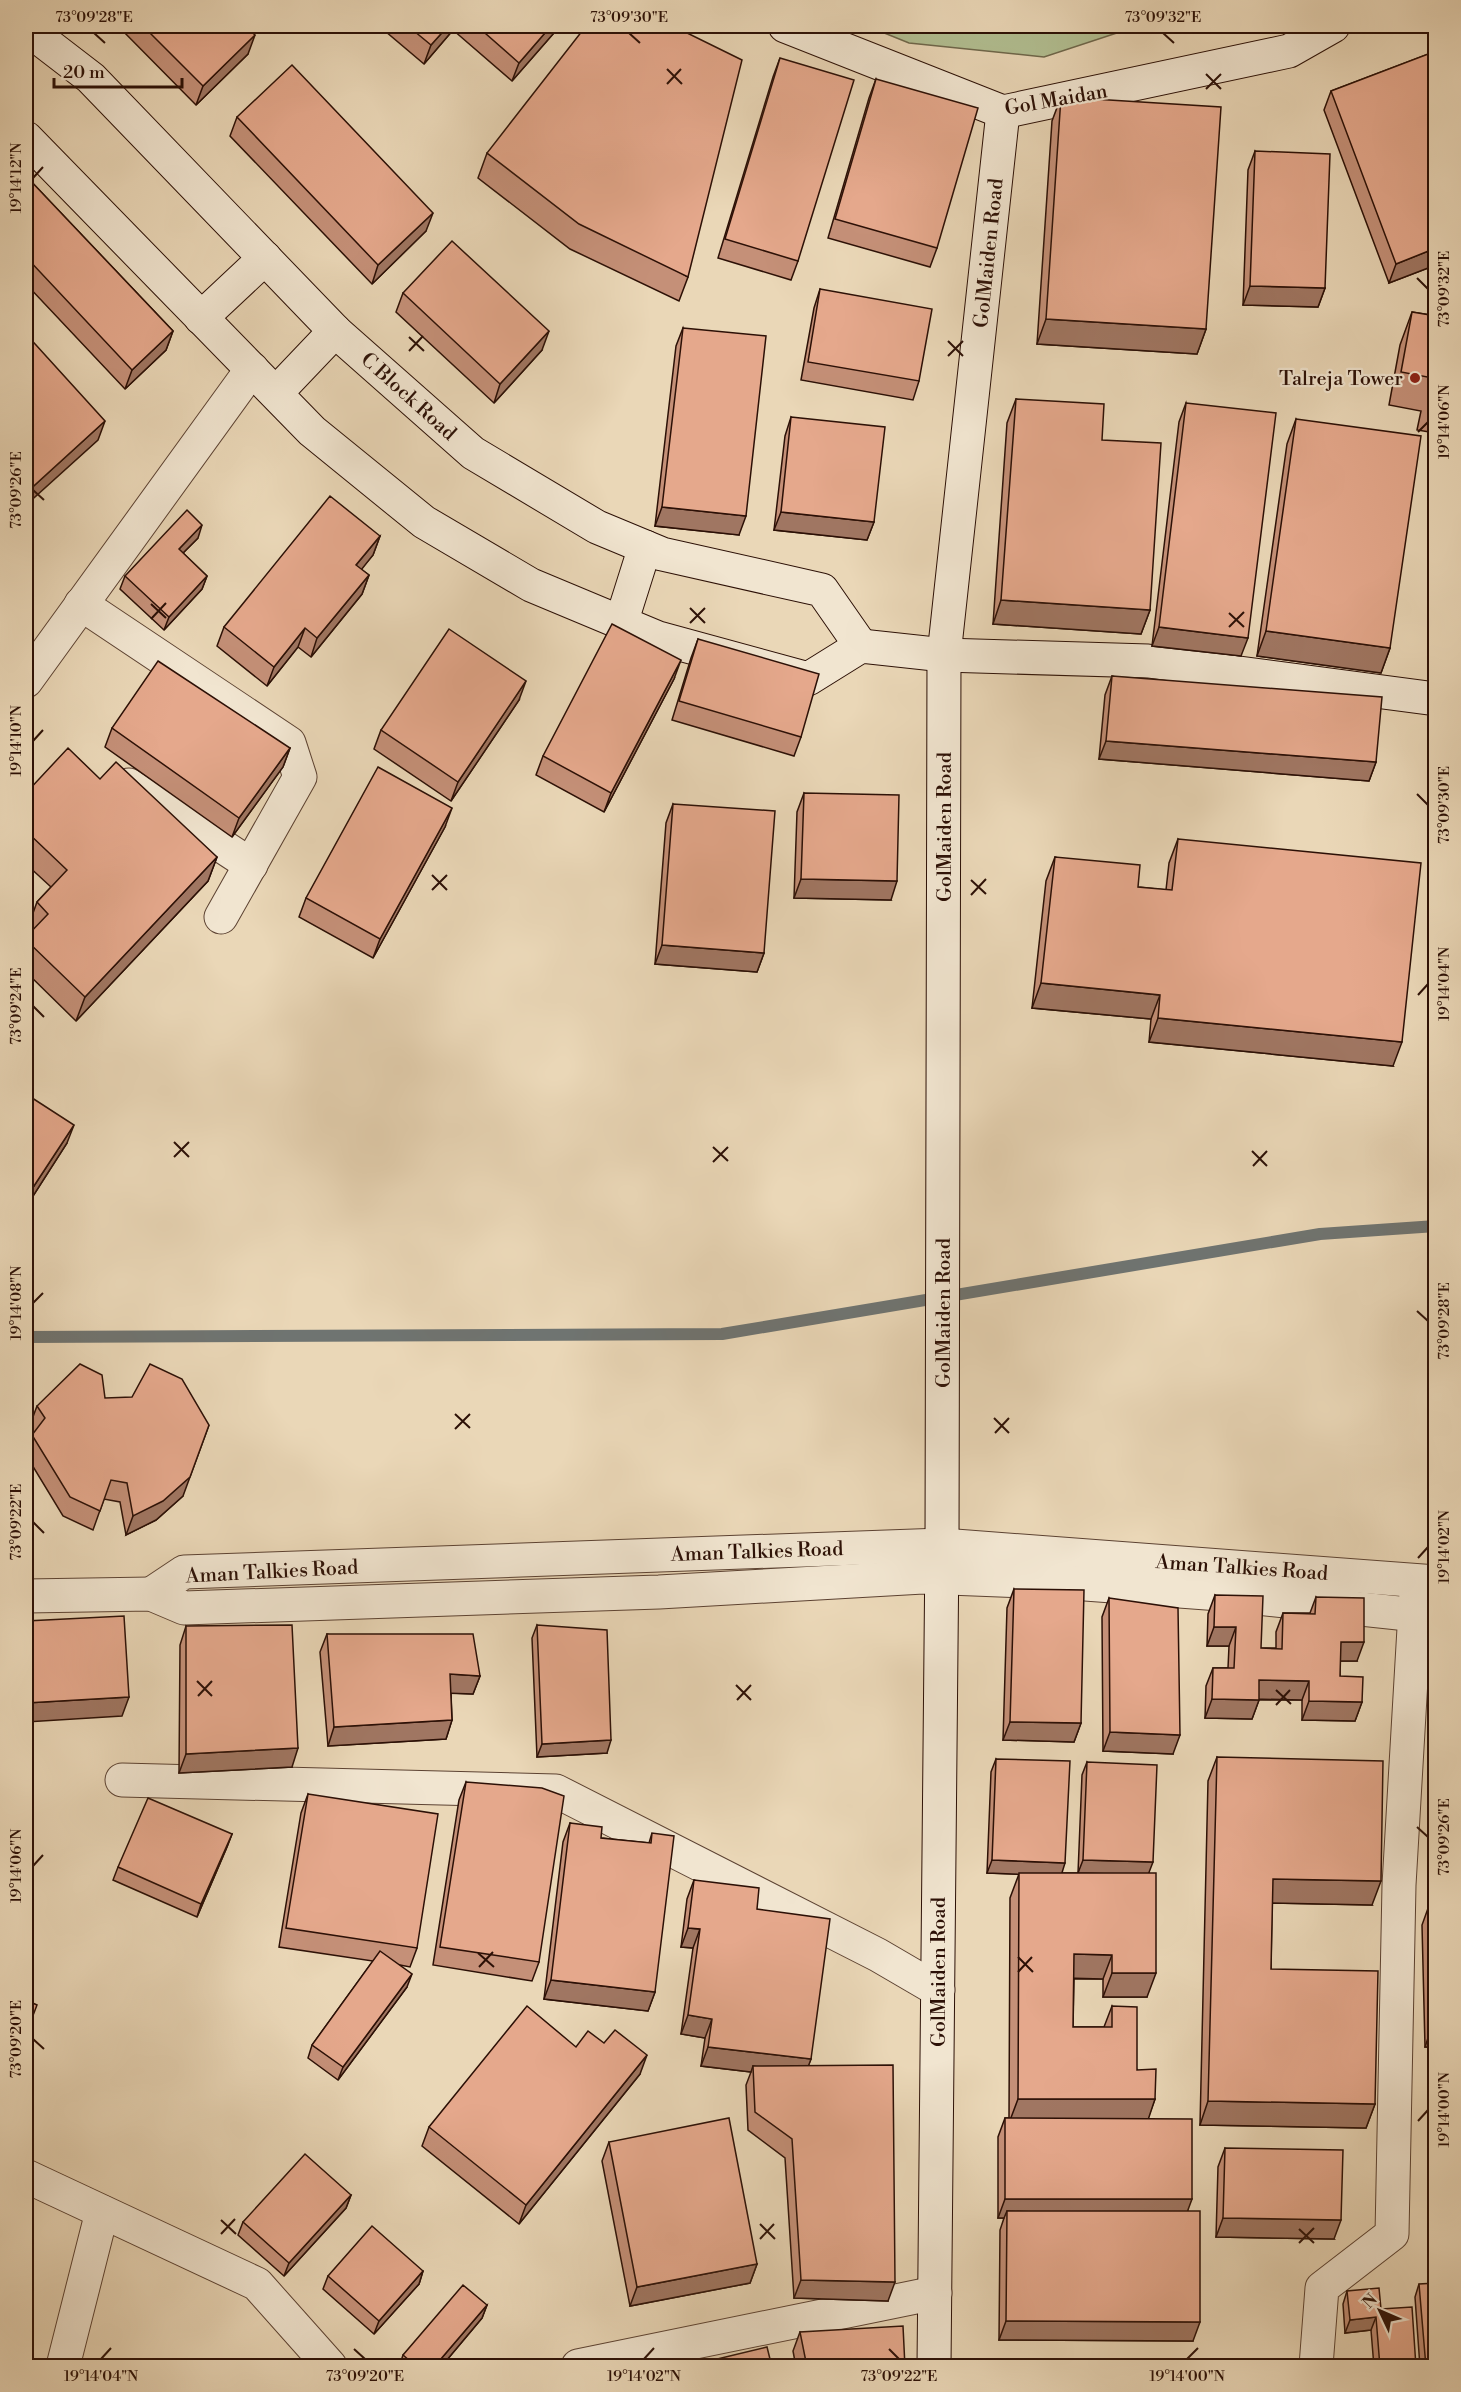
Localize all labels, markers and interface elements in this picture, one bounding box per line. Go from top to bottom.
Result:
text: 73°09'28"E [55,8,133,27]
text: 73°09'30"E [590,8,668,27]
text: 73°09'32"E [1125,8,1201,27]
scale bar [54,51,182,89]
text: 20 m [63,61,105,84]
street label: Gol Maidan [1003,79,1110,122]
text: 19°14'12"N [7,142,26,214]
street label: GolMaiden Road [969,177,1010,329]
text: 73°09'32"E [1435,251,1454,327]
street label: C Block Road [355,348,461,447]
place label: Talreja Tower [1279,367,1403,392]
marker: Talreja Tower [1408,371,1422,385]
text: 19°14'06"N [1435,385,1454,459]
text: 73°09'26"E [7,451,26,529]
text: 19°14'10"N [7,705,26,777]
street label: GolMaiden Road [933,751,958,902]
text: 73°09'30"E [1435,766,1454,844]
text: 19°14'04"N [1435,947,1454,1021]
text: 73°09'24"E [7,967,26,1045]
street label: GolMaiden Road [932,1237,957,1388]
text: 19°14'08"N [7,1266,26,1340]
text: 73°09'28"E [1435,1282,1454,1360]
text: 73°09'22"E [7,1484,26,1560]
text: 19°14'02"N [1435,1510,1454,1584]
street label: Aman Talkies Road [669,1537,844,1568]
street label: Aman Talkies Road [1154,1550,1330,1587]
street label: Aman Talkies Road [184,1555,360,1590]
text: 73°09'26"E [1435,1798,1454,1876]
text: 19°14'06"N [7,1829,26,1903]
street label: GolMaiden Road [927,1896,952,2047]
text: 73°09'20"E [7,2000,26,2078]
text: 19°14'00"N [1435,2072,1454,2148]
north arrow [1350,2281,1410,2341]
text: N [1358,2290,1382,2313]
text: 19°14'04"N [64,2367,138,2386]
text: 73°09'20"E [326,2367,404,2386]
text: 19°14'02"N [607,2367,681,2386]
text: 73°09'22"E [861,2367,937,2386]
text: 19°14'00"N [1149,2367,1225,2386]

